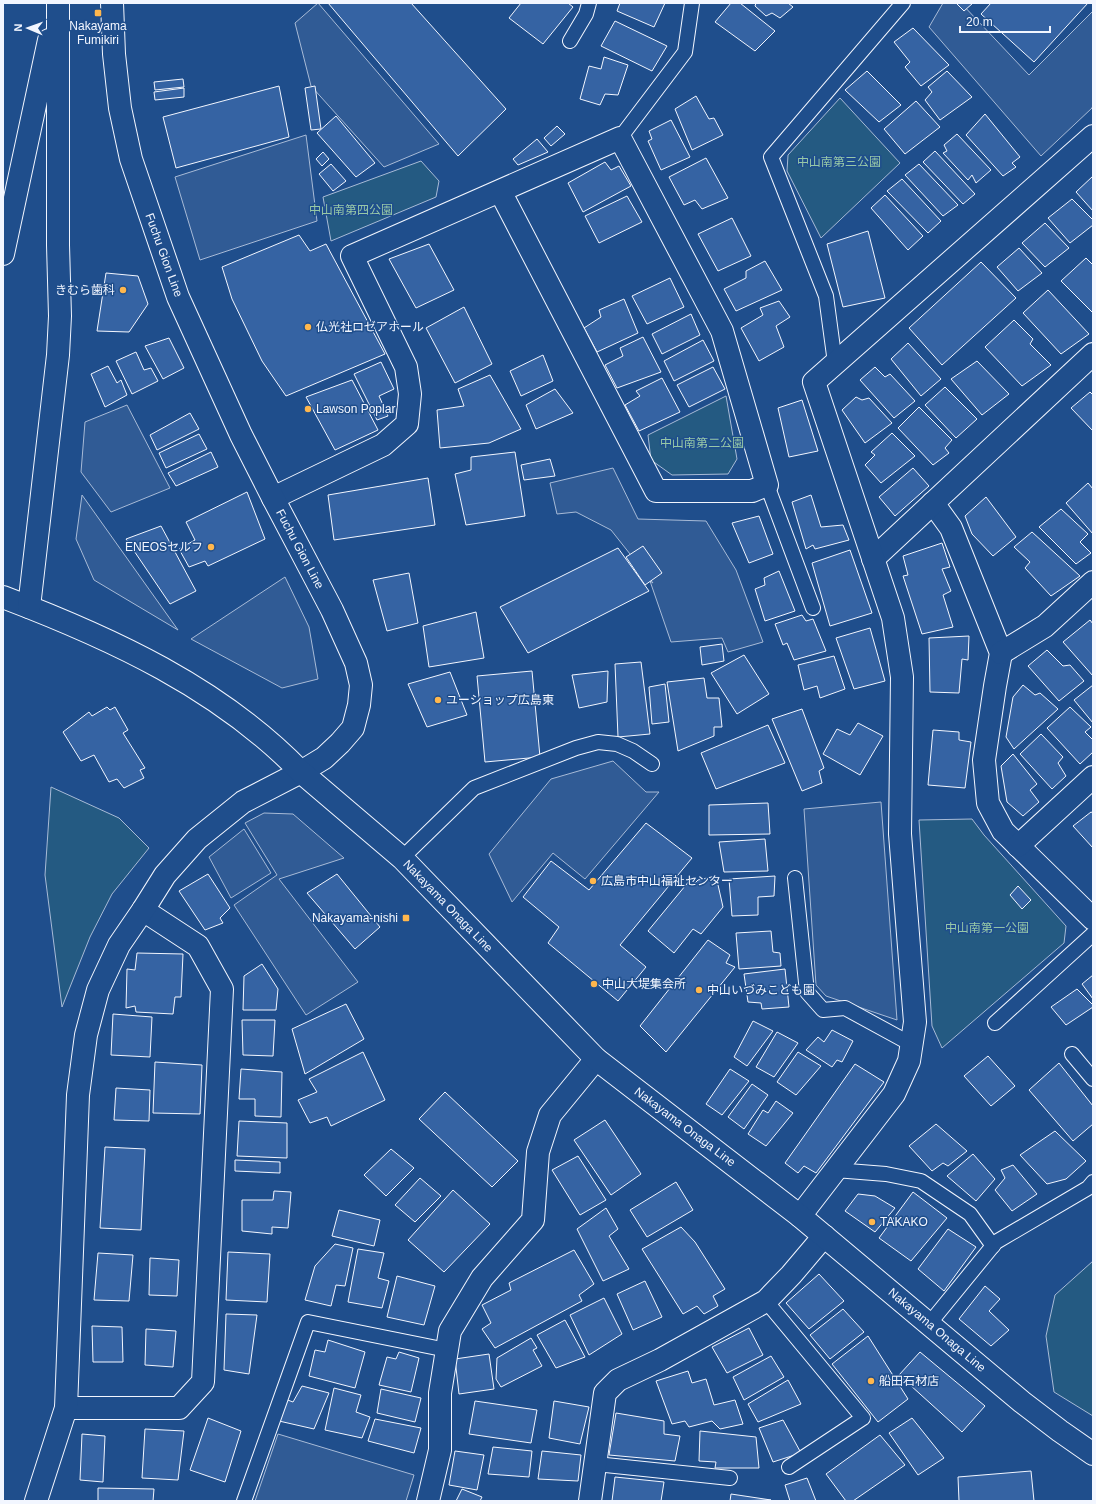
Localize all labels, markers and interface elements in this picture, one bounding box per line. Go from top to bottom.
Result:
north arrow [8,8,48,48]
marker: Nakayama Fumikiri [93,8,103,18]
scale bar [960,8,1050,34]
text: 20 m [966,15,993,29]
place label: Nakayama Fumikiri [69,19,127,47]
text: N [12,23,24,32]
park label: 中山南第三公園 [797,155,881,169]
park label: 中山南第四公園 [309,203,393,217]
street label: Fuchu Gion Line [142,211,186,299]
place label: きむら歯科 [55,283,115,297]
marker: きむら歯科 [118,285,128,295]
place label: 仏光社ロゼアホール [316,320,424,334]
marker: 仏光社ロゼアホール [303,322,313,332]
place label: Lawson Poplar [316,402,395,416]
marker: Lawson Poplar [303,404,313,414]
park label: 中山南第二公園 [660,436,744,450]
street label: Fuchu Gion Line [273,507,327,591]
place label: ENEOSセルフ [125,540,203,554]
marker: ENEOSセルフ [206,542,216,552]
place label: ユーショップ広島東 [446,693,554,707]
marker: ユーショップ広島東 [433,695,443,705]
street label: Nakayama Onaga Line [400,857,496,955]
place label: 広島市中山福祉センター [601,874,733,888]
marker: 広島市中山福祉センター [588,876,598,886]
place label: Nakayama-nishi [312,911,398,925]
marker: Nakayama-nishi [401,913,411,923]
park label: 中山南第一公園 [945,921,1029,935]
place label: 中山大堤集会所 [602,977,686,991]
marker: 中山大堤集会所 [589,979,599,989]
place label: 中山いづみこども園 [707,983,815,997]
marker: 中山いづみこども園 [694,985,704,995]
street label: Nakayama Onaga Line [632,1084,738,1170]
place label: TAKAKO [880,1215,928,1229]
marker: TAKAKO [867,1217,877,1227]
street label: Nakayama Onaga Line [885,1285,989,1375]
place label: 船田石材店 [879,1374,939,1388]
marker: 船田石材店 [866,1376,876,1386]

